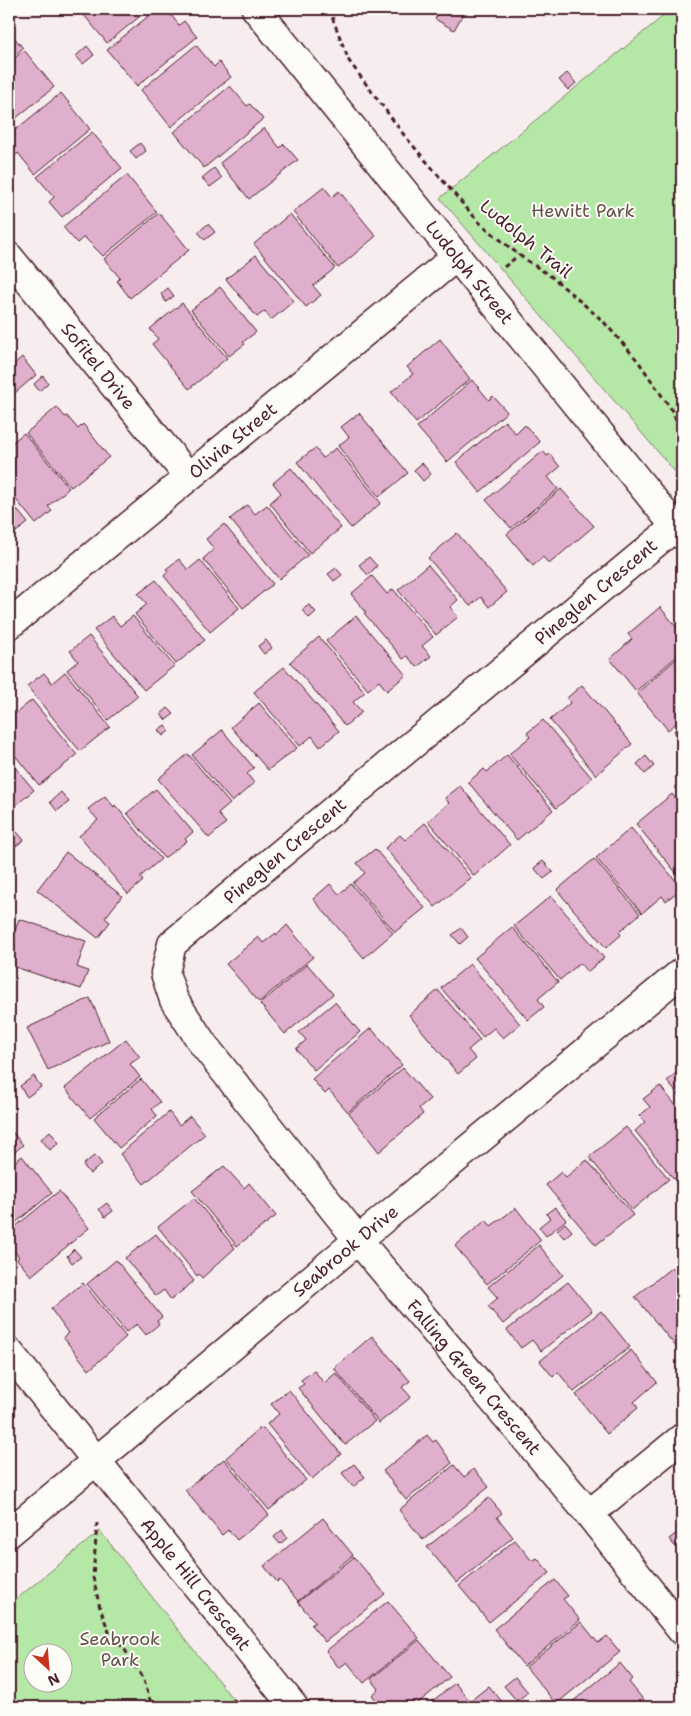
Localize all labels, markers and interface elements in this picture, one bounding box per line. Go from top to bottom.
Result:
street label: Ludolph Trail [475,194,578,284]
park label: Hewitt Park [531,199,635,223]
street label: Ludolph Street [420,215,519,330]
street label: Sofitel Drive [56,318,141,415]
street label: Olivia Street [183,397,282,484]
street label: Pineglen Crescent [530,533,663,651]
street label: Pineglen Crescent [219,792,352,910]
street label: Seabrook Drive [287,1200,403,1302]
street label: Falling Green Crescent [401,1295,546,1460]
street label: Apple Hill Crescent [135,1513,256,1656]
park label: Seabrook Park [80,1627,160,1672]
north arrow [22,1644,72,1694]
text: N [45,1669,63,1690]

